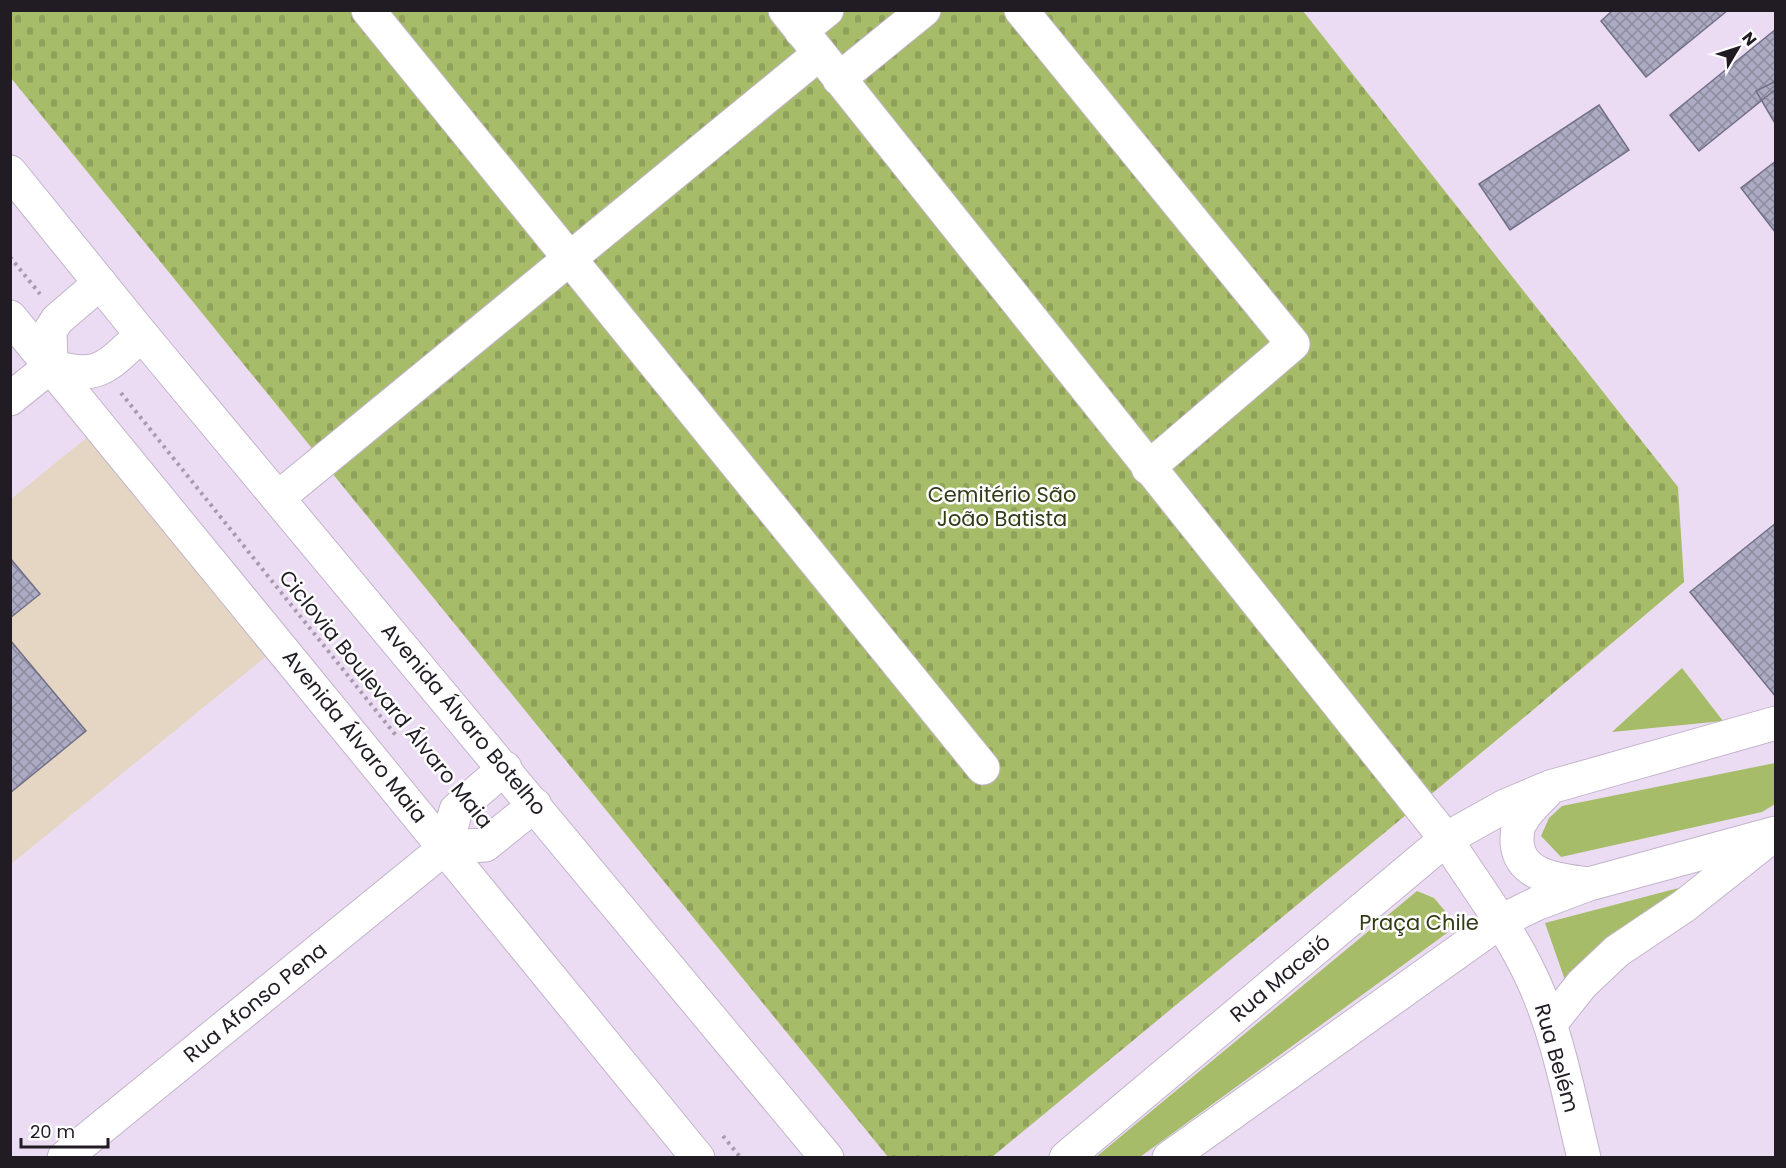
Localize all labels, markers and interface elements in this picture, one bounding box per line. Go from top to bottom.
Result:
north arrow [1708,18,1768,78]
text: N [1737,27,1762,51]
park label: Cemitério São João Batista [928,480,1076,533]
street label: Ciclovia Boulevard Álvaro Maia [273,564,499,834]
street label: Avenida Álvaro Botelho [375,617,553,821]
street label: Avenida Álvaro Maia [276,643,434,829]
park label: Praça Chile [1359,908,1479,937]
street label: Rua Maceió [1224,927,1336,1029]
street label: Rua Afonso Pena [177,935,333,1069]
street label: Rua Belém [1528,1000,1586,1116]
scale bar [21,1111,108,1149]
text: 20 m [30,1119,75,1144]

